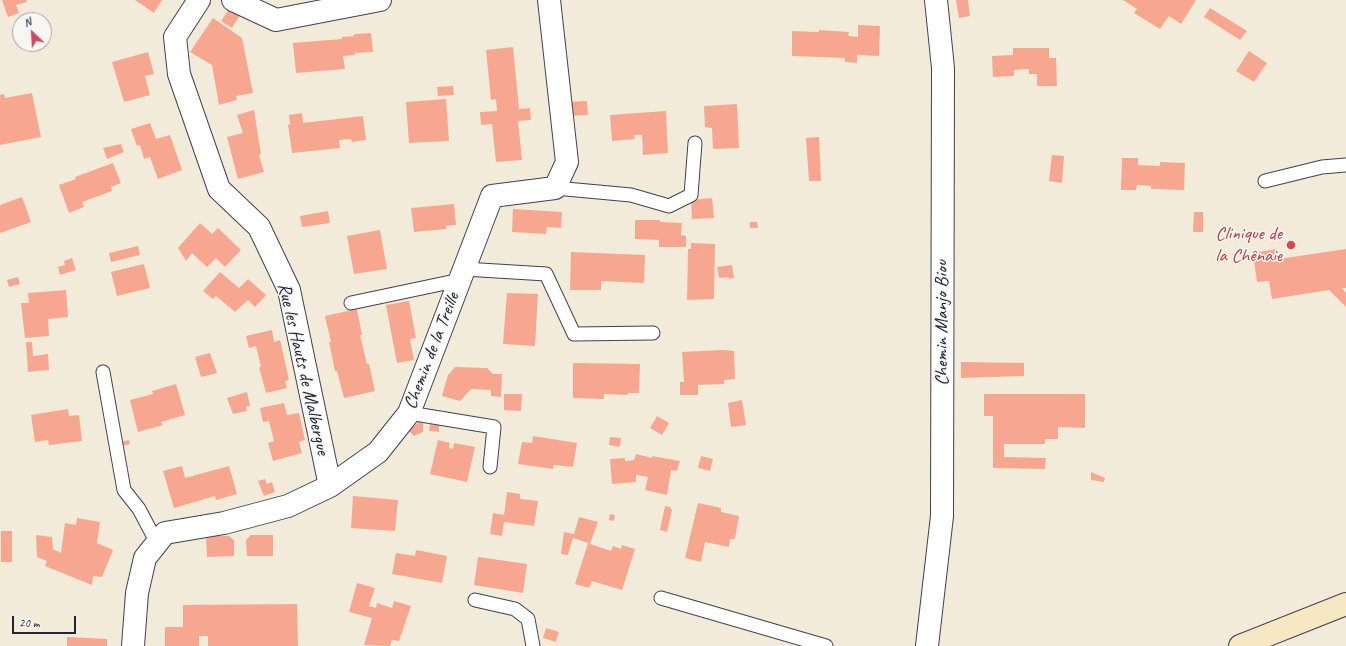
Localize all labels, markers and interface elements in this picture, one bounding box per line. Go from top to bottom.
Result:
north arrow [12,12,52,52]
text: N [21,14,33,30]
place label: Clinique de la Chênaie [1215,223,1282,267]
marker: Clinique de la Chênaie [1285,239,1297,251]
street label: Chemin Manjo Biou [931,260,953,386]
street label: Rue les Hauts de Malbergue [272,281,334,457]
street label: Chemin de la Treille [399,290,465,412]
scale bar [14,608,78,634]
text: 20 m [19,615,39,631]

